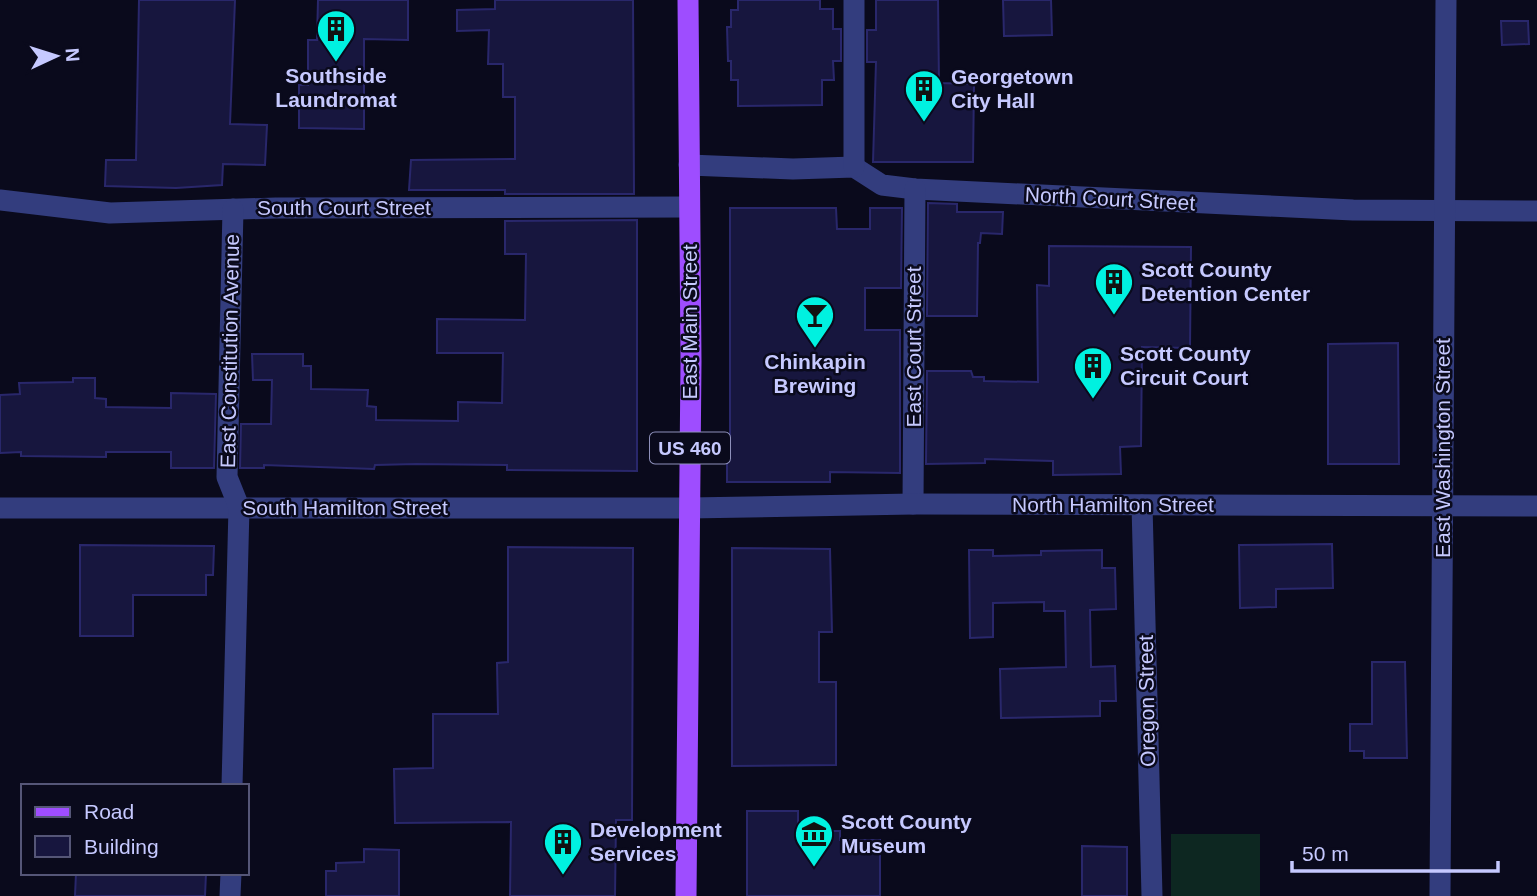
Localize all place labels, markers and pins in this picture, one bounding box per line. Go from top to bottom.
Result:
building icon: Southside Laundromat [315,8,357,63]
place label: Southside Laundromat [275,64,397,111]
place label: Georgetown City Hall [951,65,1074,112]
building icon: Georgetown City Hall [903,68,945,123]
place label: Scott County Detention Center [1141,258,1310,305]
building icon: Scott County Detention Center [1093,261,1135,316]
bar icon: Chinkapin Brewing [794,294,836,349]
place label: Scott County Circuit Court [1120,342,1251,389]
building icon: Scott County Circuit Court [1072,345,1114,400]
place label: Chinkapin Brewing [764,350,866,397]
place label: Scott County Museum [841,810,972,857]
museum icon: Scott County Museum [793,813,835,868]
place label: Development Services [590,818,722,865]
building icon: Development Services [542,821,584,876]

